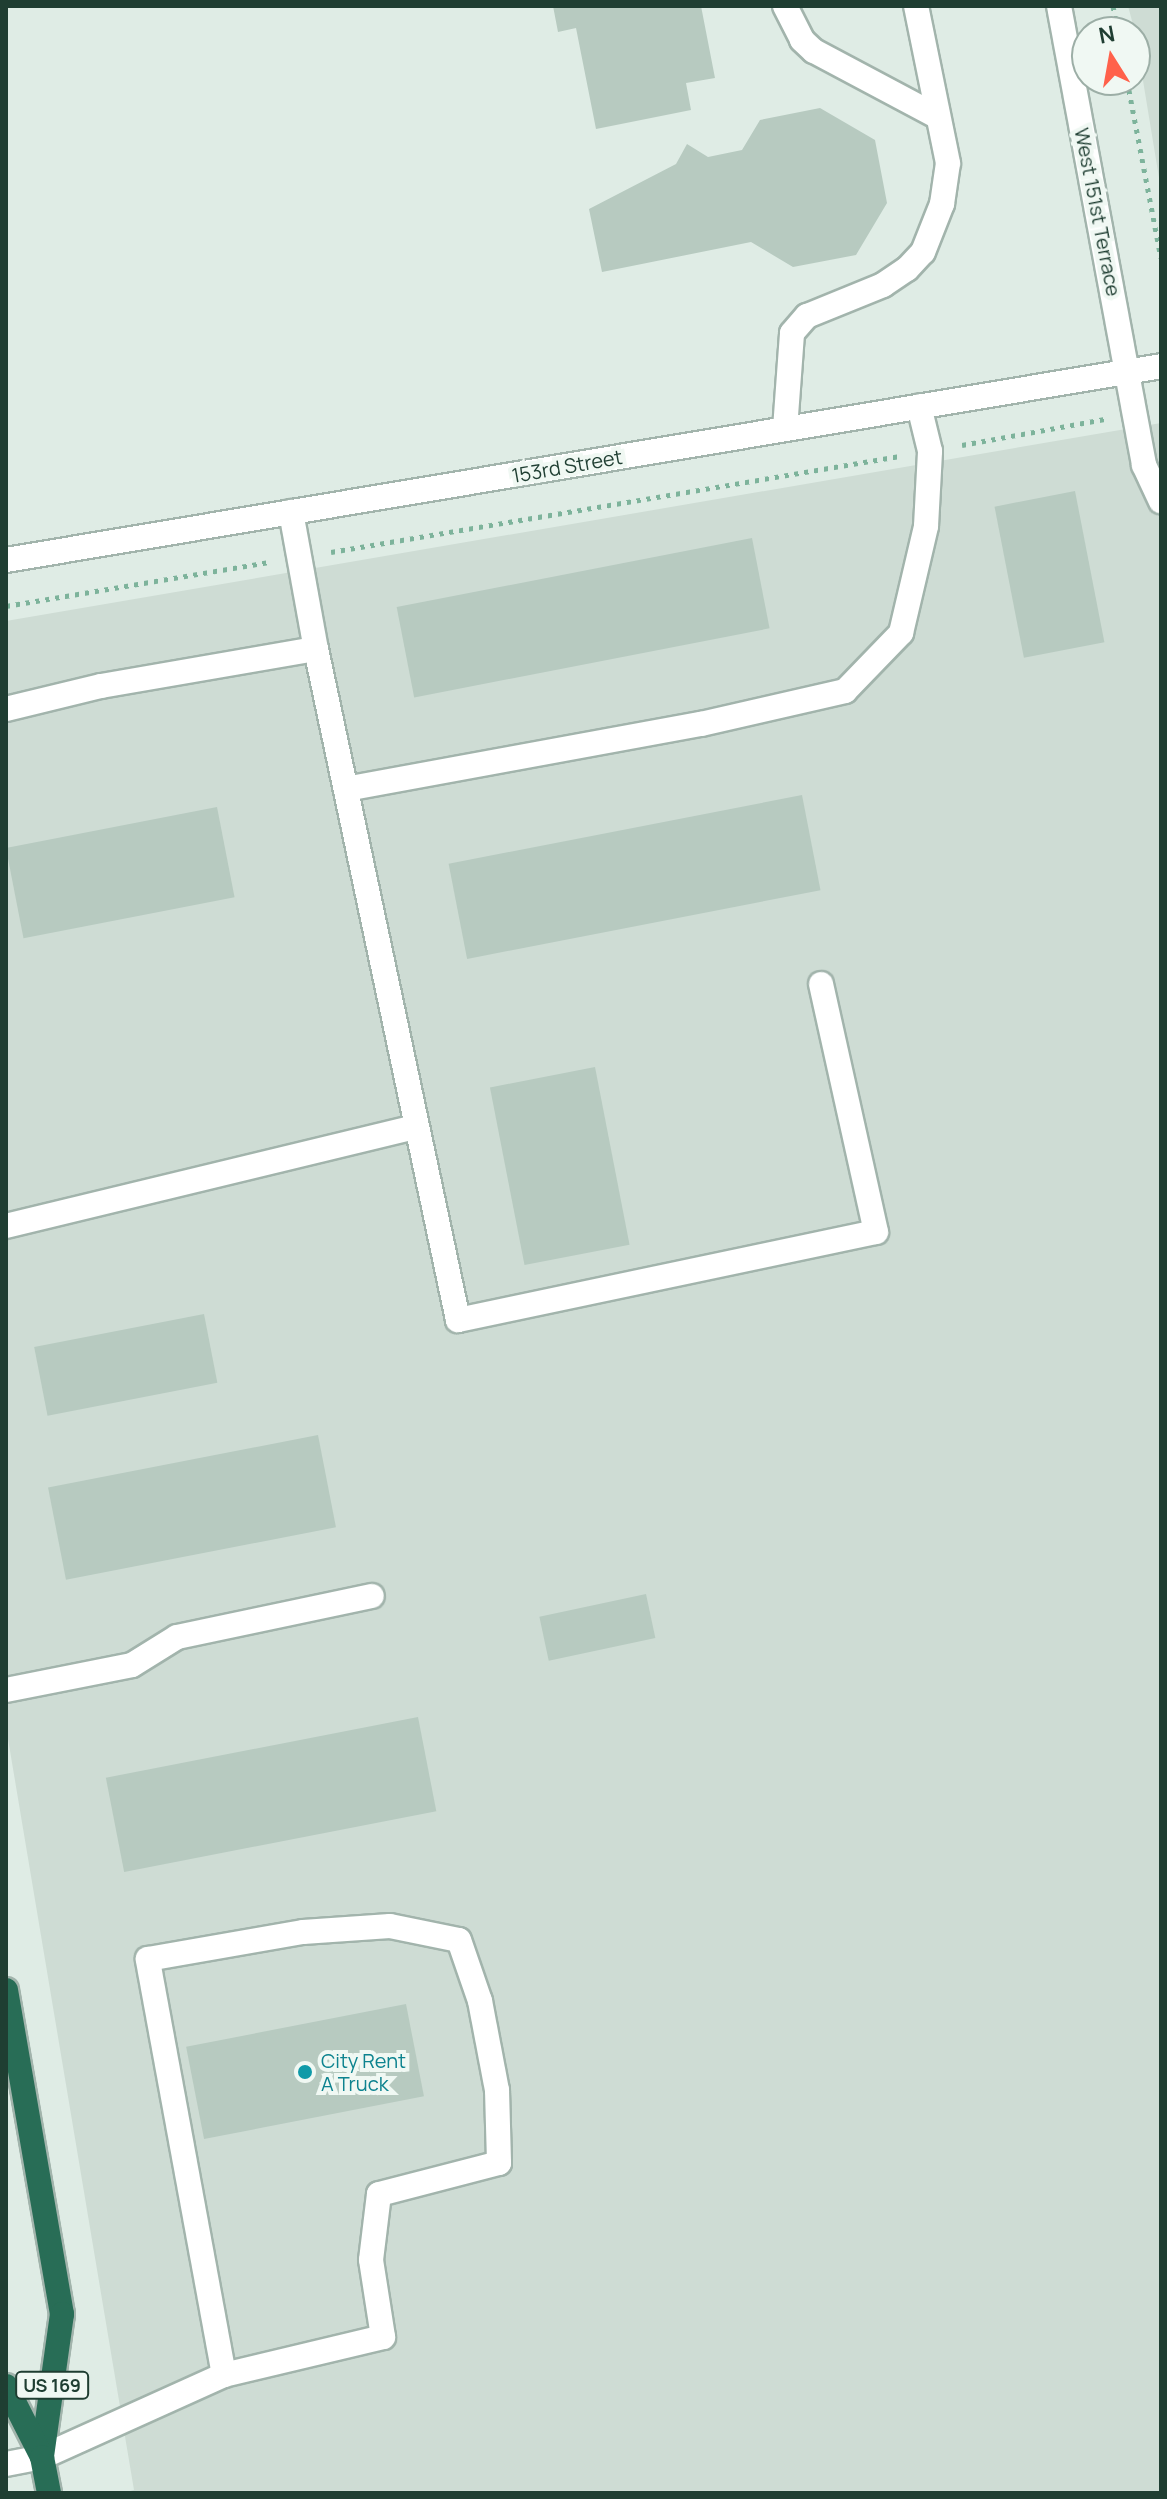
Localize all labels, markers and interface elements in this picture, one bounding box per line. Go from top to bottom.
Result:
north arrow [1071,16,1151,96]
text: N [1096,18,1117,51]
street label: West 151st Terrace [1070,126,1126,298]
street label: 153rd Street [510,444,624,488]
place label: City Rent A Truck [321,2048,406,2095]
marker: City Rent A Truck [296,2063,314,2081]
road number: US 169 [14,2371,90,2399]

